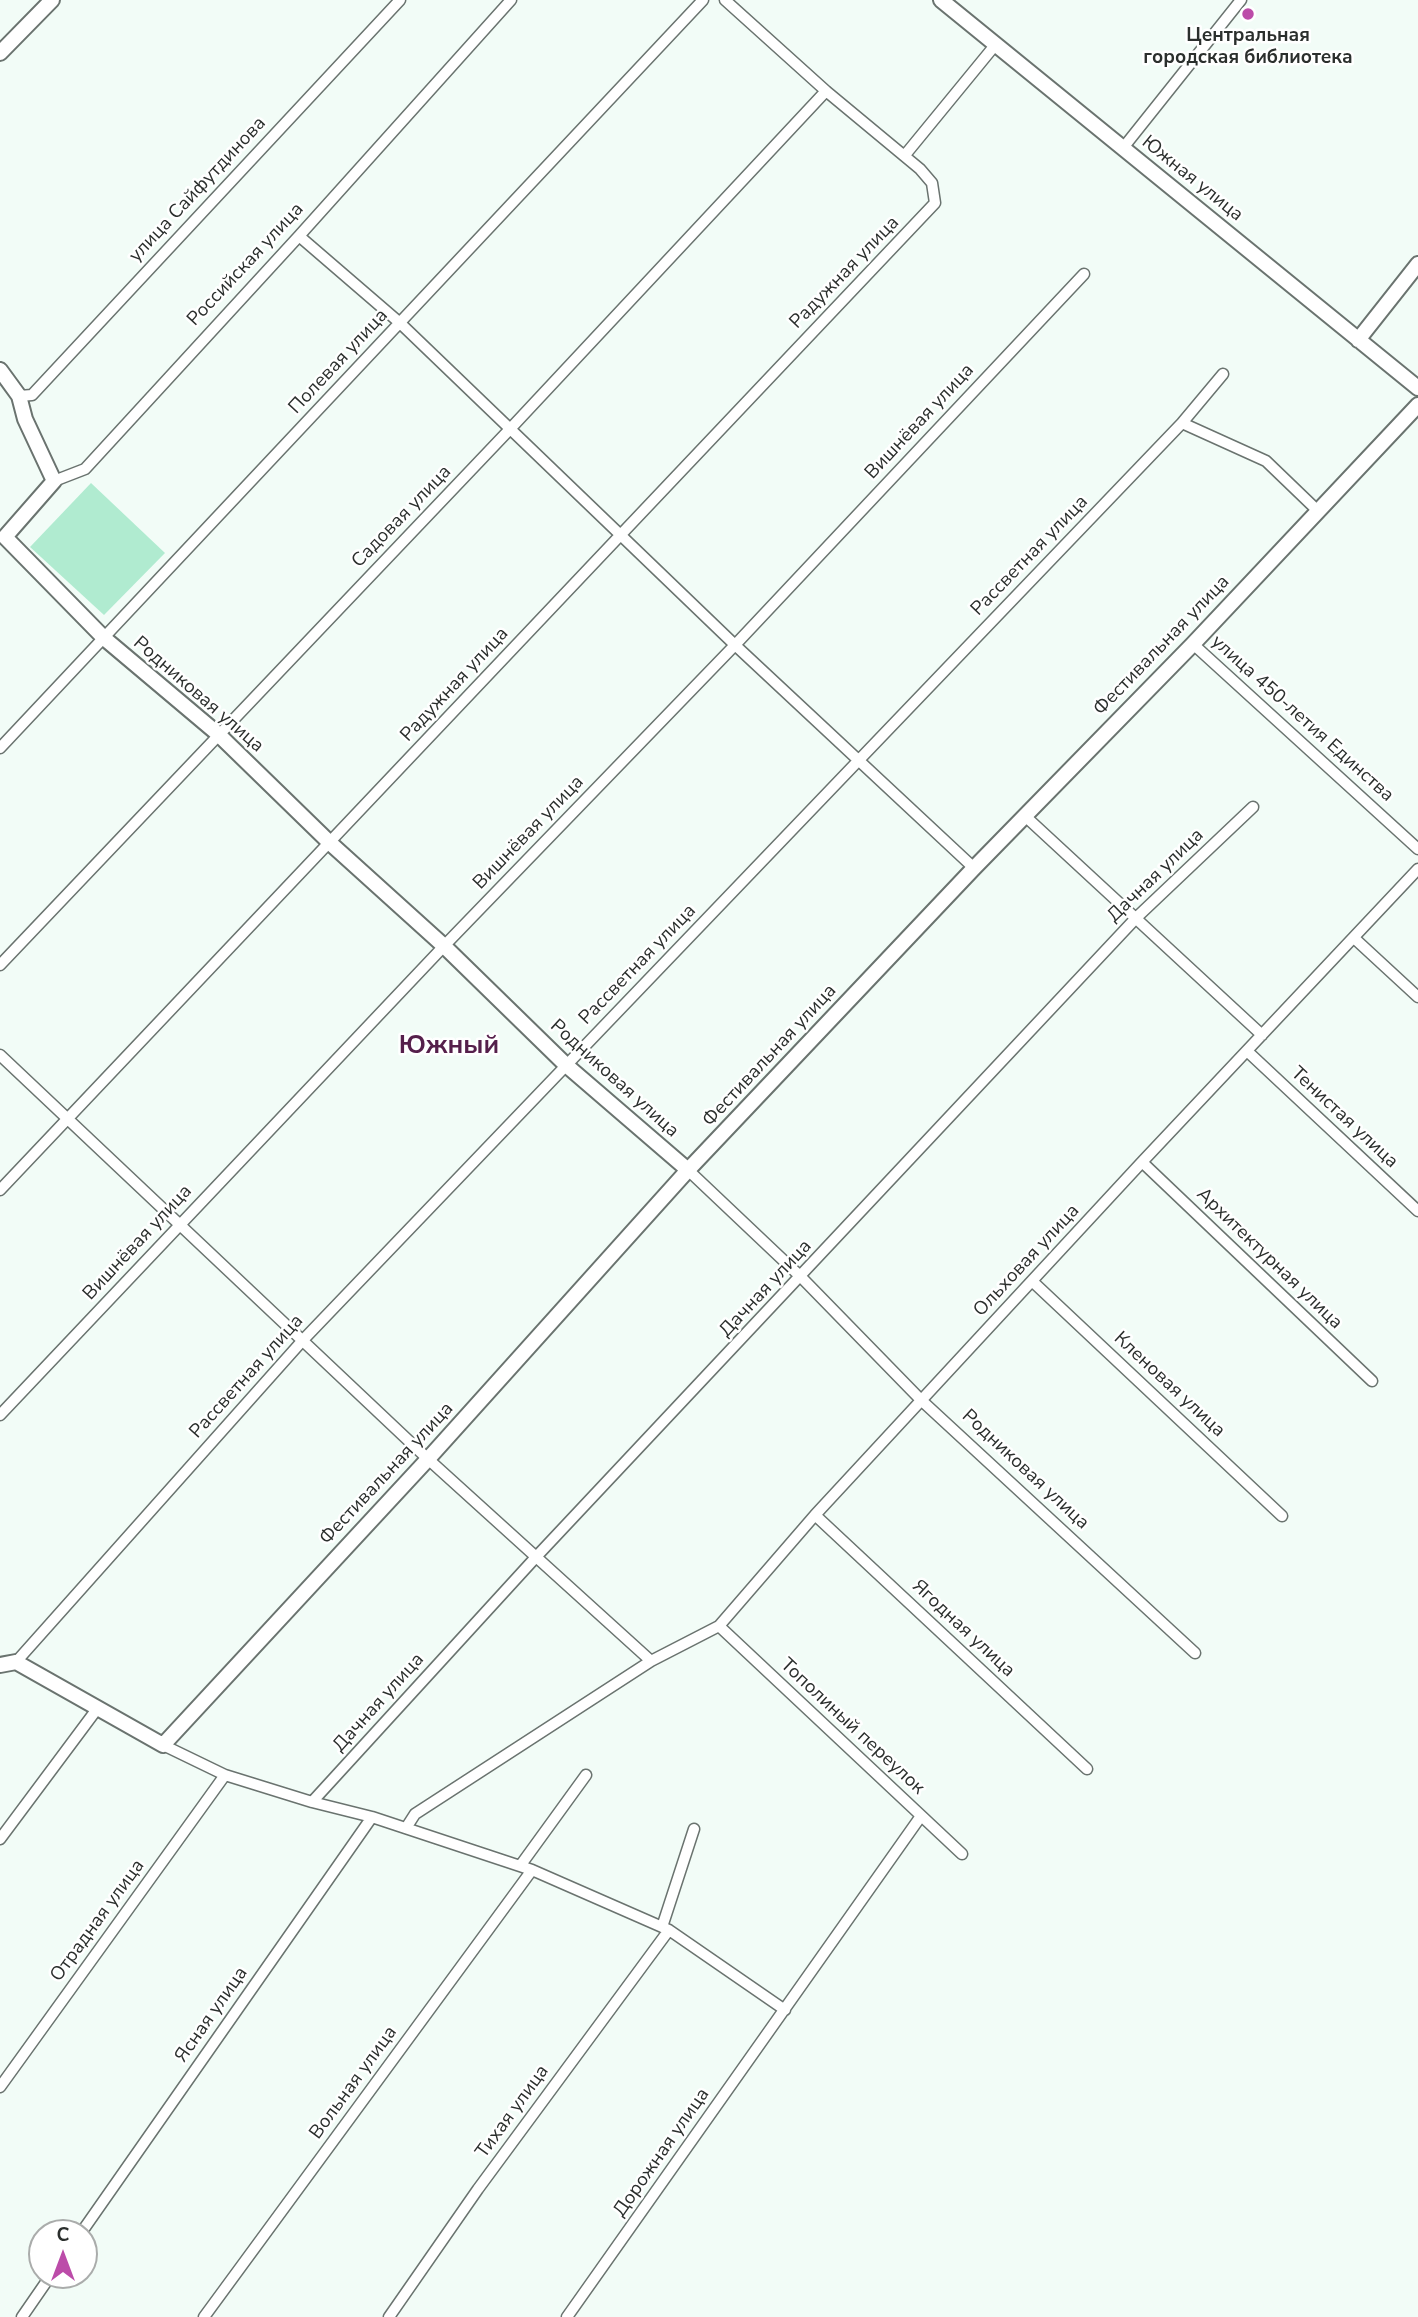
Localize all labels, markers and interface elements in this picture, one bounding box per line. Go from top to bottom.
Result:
marker: Центральная городская библиотека [1240,6,1256,22]
place label: Центральная городская библиотека [1143,25,1353,69]
street label: улица Сайфутдинова [125,113,271,267]
street label: Южная улица [1137,131,1247,227]
street label: Российская улица [183,199,309,331]
street label: Радужная улица [786,212,904,334]
street label: Полевая улица [285,305,393,419]
street label: Вишнёвая улица [861,360,979,484]
street label: Садовая улица [347,461,457,573]
street label: Рассветная улица [967,491,1093,621]
street label: Фестивальная улица [1089,571,1235,721]
street label: Радужная улица [396,623,514,747]
street label: улица 450-летия Единства [1206,631,1398,807]
street label: Родниковая улица [128,632,268,758]
street label: Вишнёвая улица [469,771,589,895]
street label: Дачная улица [1103,824,1209,928]
street label: Рассветная улица [575,900,701,1030]
street label: Фестивальная улица [698,980,842,1132]
street label: Родниковая улица [545,1015,683,1143]
district label: Южный [399,1031,499,1063]
street label: Тенистая улица [1286,1062,1402,1174]
street label: Вишнёвая улица [79,1181,197,1305]
street label: Архитектурная улица [1191,1183,1347,1335]
street label: Ольховая улица [969,1200,1085,1322]
street label: Дачная улица [715,1236,817,1342]
street label: Рассветная улица [185,1310,309,1444]
street label: Кленовая улица [1109,1328,1229,1442]
street label: Фестивальная улица [315,1398,459,1550]
street label: Родниковая улица [957,1405,1093,1535]
street label: Ягодная улица [907,1575,1019,1683]
street label: Дачная улица [329,1649,429,1757]
street label: Тополиный переулок [775,1654,929,1800]
street label: Отрадная улица [46,1856,150,1986]
street label: Ясная улица [171,1963,253,2067]
street label: Вольная улица [305,2022,403,2144]
street label: Тихая улица [472,2061,554,2163]
street label: Дорожная улица [609,2084,715,2222]
north arrow [28,2219,98,2289]
text: С [57,2222,69,2248]

